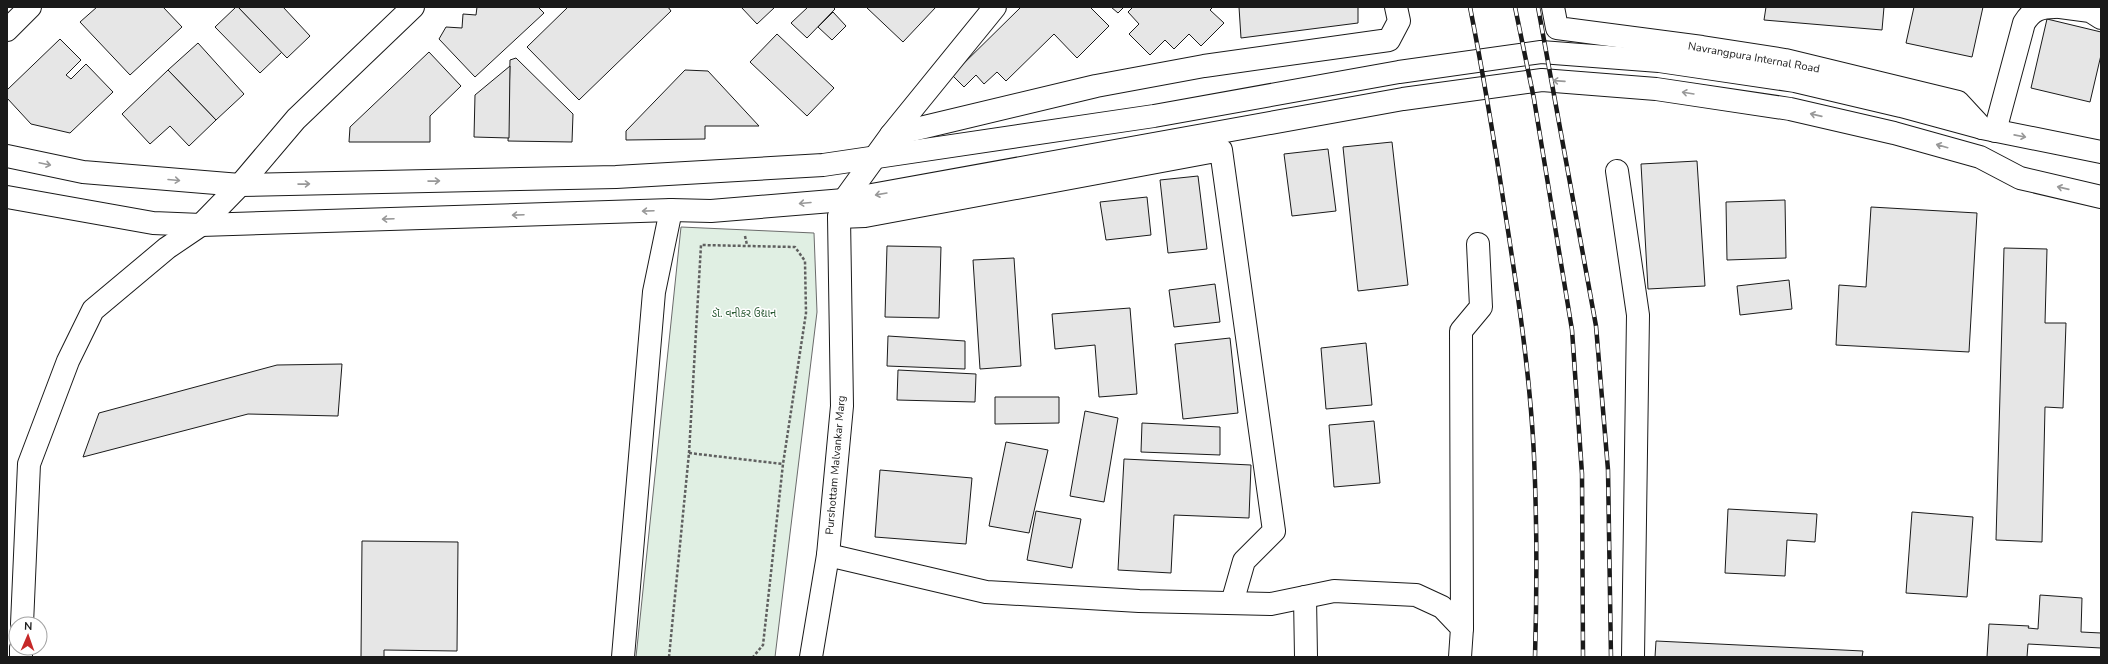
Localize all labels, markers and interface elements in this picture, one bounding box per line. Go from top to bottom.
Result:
street label: Navrangpura Internal Road [1687,39,1821,76]
one-way arrow [1553,78,1566,85]
one-way arrow [1682,89,1695,97]
one-way arrow [1810,111,1823,118]
one-way arrow [2013,132,2026,140]
one-way arrow [1936,142,1949,150]
one-way arrow [38,161,51,169]
one-way arrow [167,176,180,184]
one-way arrow [427,177,440,185]
one-way arrow [297,180,310,188]
one-way arrow [2057,184,2070,192]
one-way arrow [875,190,888,198]
one-way arrow [799,200,812,207]
one-way arrow [642,207,655,215]
one-way arrow [512,211,525,219]
one-way arrow [382,216,395,223]
park label: ડૉ. વનીકર ઉદ્યાન [712,306,776,321]
street label: Purshottam Malvankar Marg [822,395,849,535]
north arrow [8,616,48,656]
text: N [24,619,33,634]

